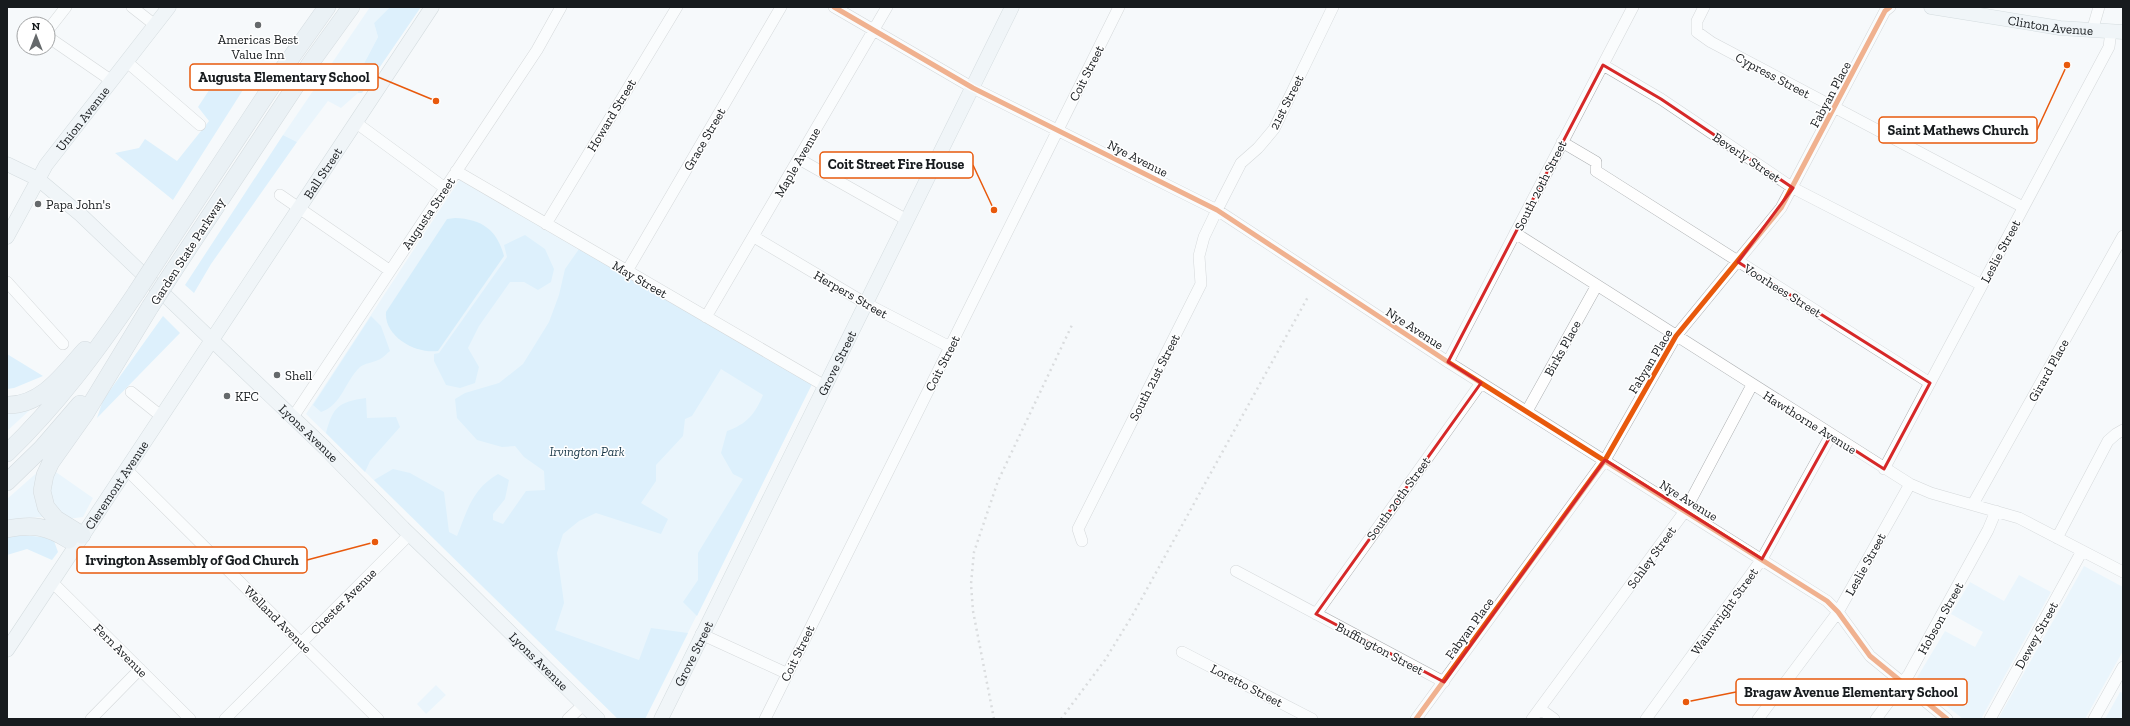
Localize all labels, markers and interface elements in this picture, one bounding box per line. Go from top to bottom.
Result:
street label: Clinton Avenue [2007,13,2094,38]
north arrow [16,16,56,56]
text: N [32,20,41,33]
marker: Americas Best Value Inn [253,20,263,30]
place label: Americas Best Value Inn [218,32,298,62]
street label: Coit Street [1066,43,1107,104]
street label: Cypress Street [1733,49,1813,101]
street label: Fabyan Place [1807,59,1854,130]
callout: Augusta Elementary School [190,64,378,90]
text: Augusta Elementary School [198,69,370,86]
street label: 21st Street [1266,72,1307,132]
street label: Howard Street [584,76,639,154]
street label: Union Avenue [53,83,113,154]
street label: Grace Street [680,105,729,173]
callout: Saint Mathews Church [1879,117,2037,143]
text: Saint Mathews Church [1887,122,2029,139]
street label: Maple Avenue [771,125,823,200]
street label: Beverly Street [1710,129,1784,186]
street label: Nye Avenue [1105,137,1170,180]
street label: South 20th Street [1511,137,1570,233]
street label: Ball Street [300,144,345,202]
callout: Coit Street Fire House [820,152,973,178]
text: Coit Street Fire House [828,156,965,173]
street label: Augusta Street [399,174,458,252]
street label: Garden State Parkway [147,195,228,308]
place label: Papa John's [46,197,111,212]
marker: Papa John's [33,199,43,209]
street label: Leslie Street [1978,217,2023,285]
street label: May Street [610,258,670,301]
street label: Voorhees Street [1740,260,1824,320]
street label: Herpers Street [811,267,890,322]
street label: Nye Avenue [1383,304,1446,353]
street label: Birks Place [1541,318,1584,379]
street label: Fabyan Place [1625,326,1676,396]
street label: Grove Street [815,328,859,398]
street label: South 21st Street [1126,331,1183,423]
street label: Coit Street [922,333,963,394]
street label: Girard Place [2025,336,2072,404]
place label: Shell [285,368,313,383]
marker: Shell [272,370,282,380]
street label: Hawthorne Avenue [1760,388,1859,457]
place label: KFC [235,389,259,404]
marker: KFC [222,391,232,401]
street label: Lyons Avenue [276,401,341,465]
street label: Cleremont Avenue [82,438,151,532]
park label: Irvington Park [549,444,625,459]
street label: South 20th Street [1363,454,1434,543]
street label: Nye Avenue [1657,477,1720,524]
street label: Schley Street [1624,523,1679,591]
street label: Leslie Street [1842,530,1889,598]
callout: Irvington Assembly of God Church [77,547,307,573]
text: Irvington Assembly of God Church [85,552,299,569]
street label: Chester Avenue [307,565,380,638]
street label: Wainwright Street [1688,565,1761,658]
street label: Hobson Street [1914,579,1967,657]
street label: Welland Avenue [241,583,314,656]
street label: Fabyan Place [1442,594,1497,662]
street label: Dewey Street [2012,599,2061,671]
street label: Grove Street [671,619,716,689]
street label: Buffington Street [1333,619,1426,678]
street label: Fern Avenue [91,620,151,680]
street label: Coit Street [777,622,818,684]
street label: Lyons Avenue [506,629,571,694]
street label: Loretto Street [1208,661,1285,710]
callout: Bragaw Avenue Elementary School [1736,679,1967,705]
text: Bragaw Avenue Elementary School [1744,684,1958,701]

